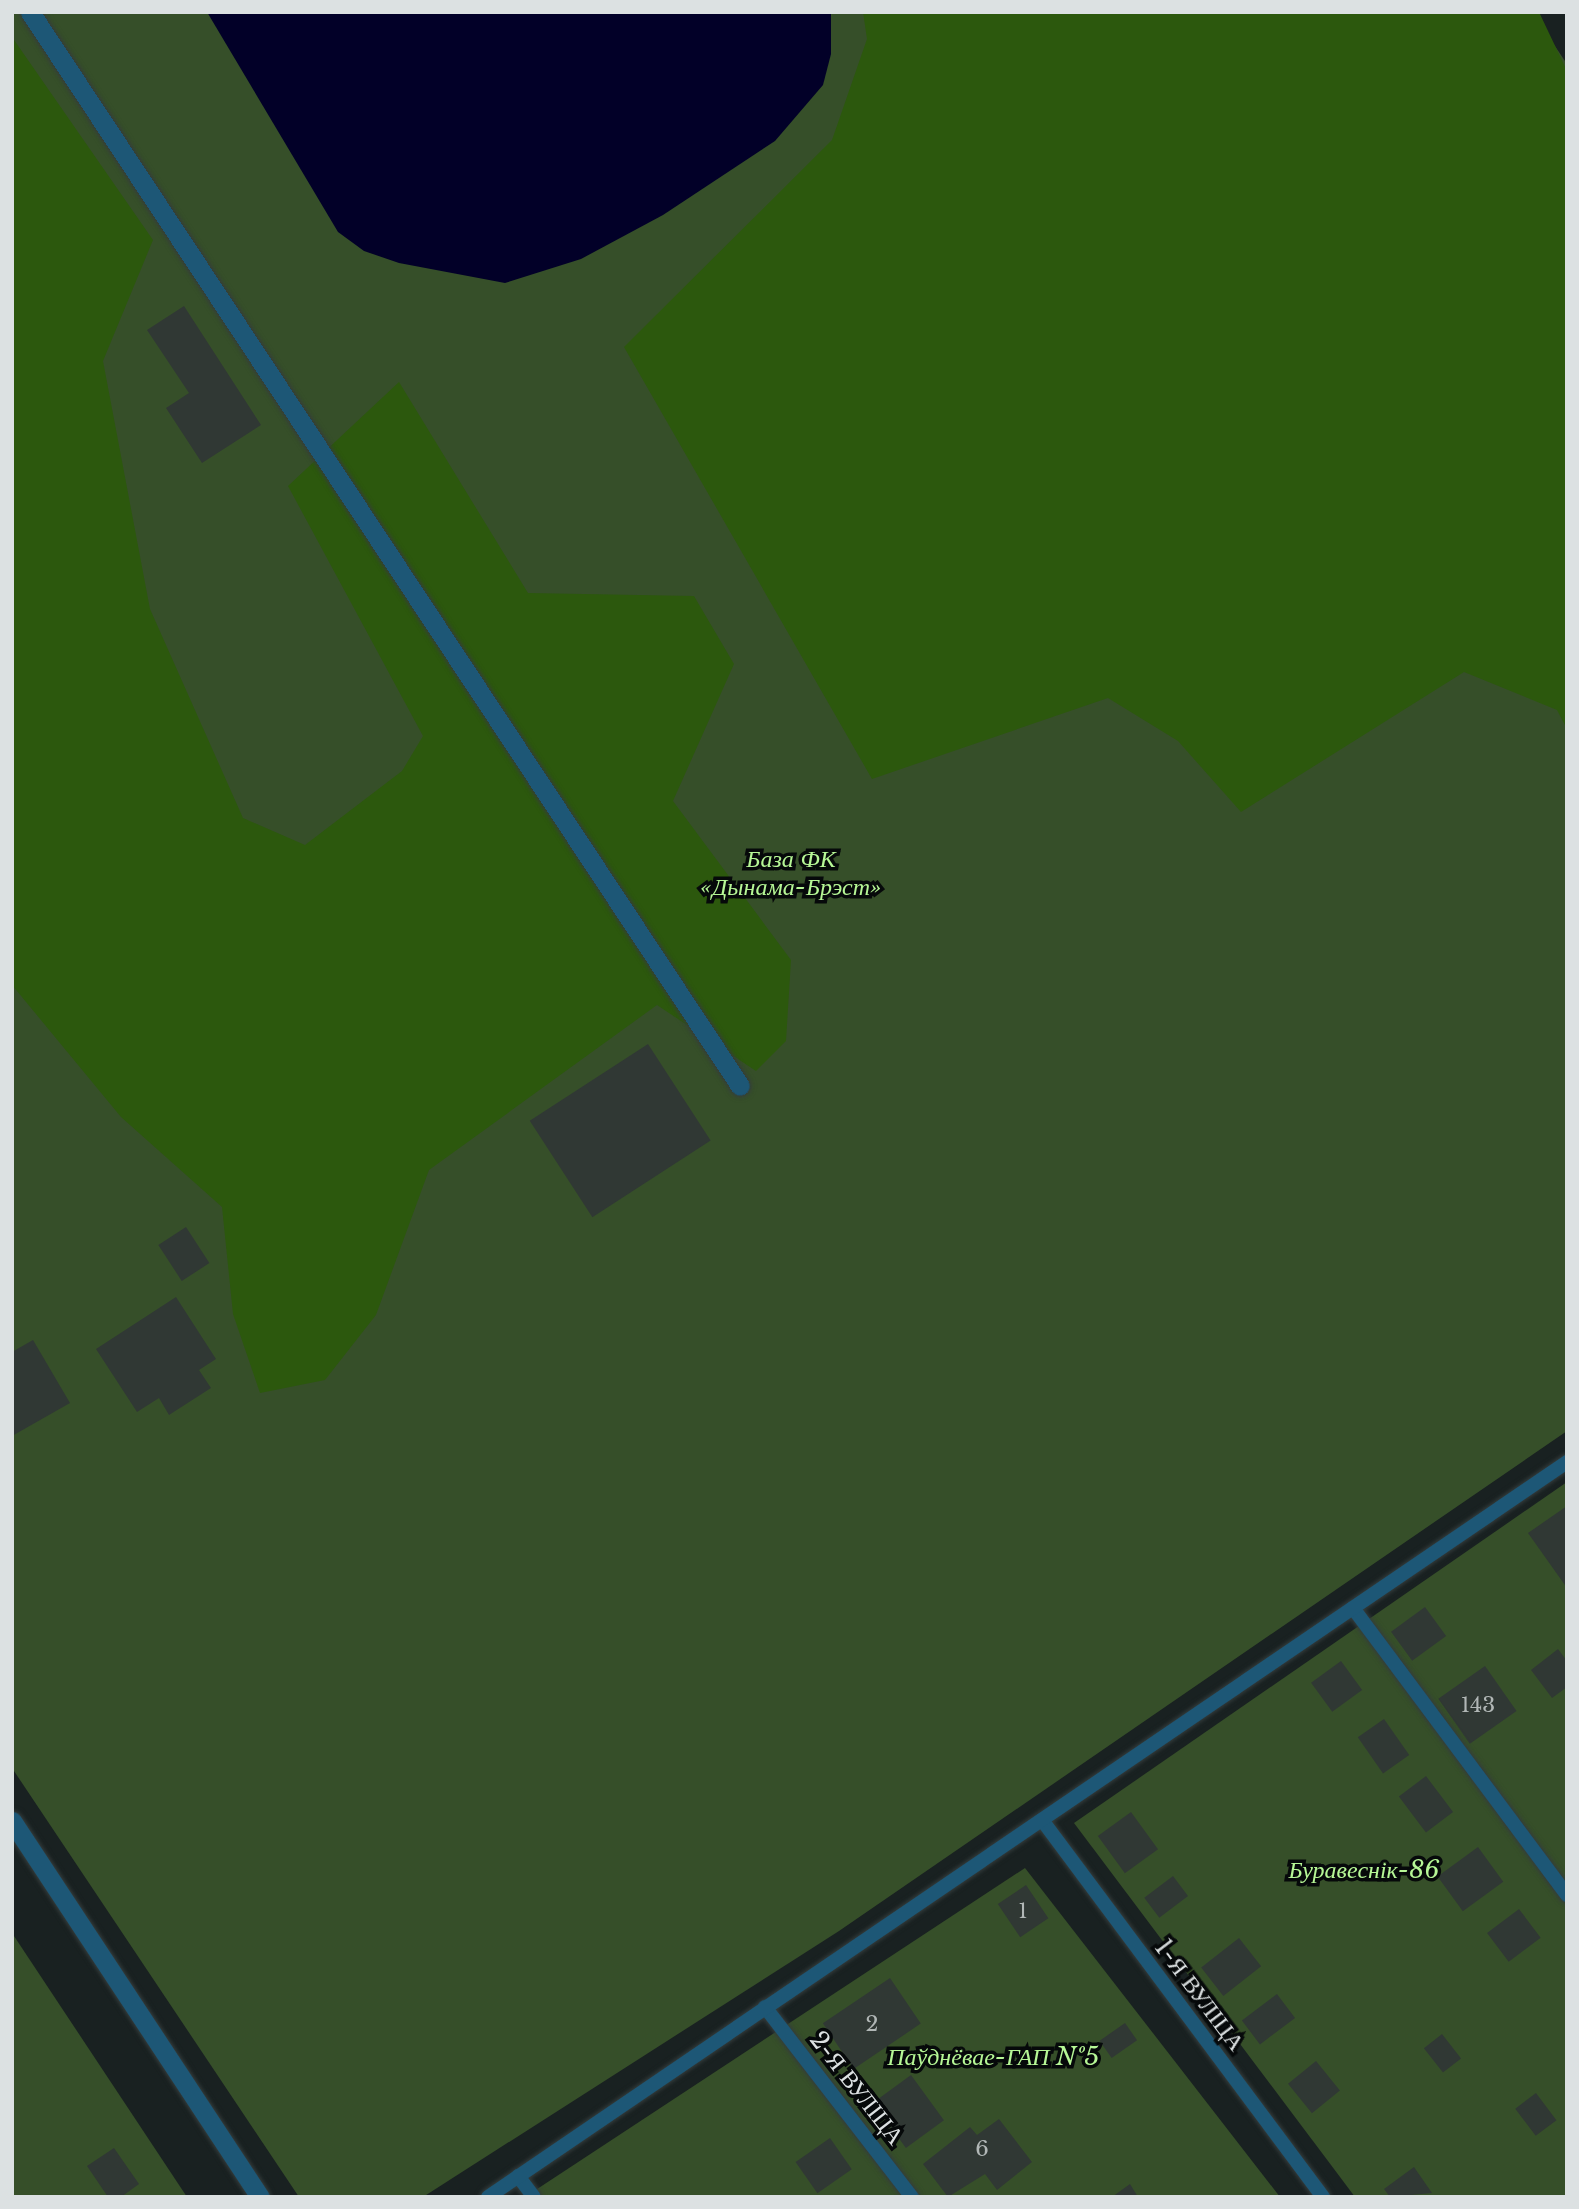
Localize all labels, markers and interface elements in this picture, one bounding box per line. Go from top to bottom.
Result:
park label: База ФК «Дынама-Брэст» [701,845,881,901]
house number: 143 [1461,1692,1495,1718]
park label: Буравеснік-86 [1288,1856,1440,1884]
house number: 1 [1018,1898,1028,1924]
street label: 1-Я ВУЛІЦА [1149,1934,1251,2056]
house number: 2 [866,2011,878,2037]
street label: 2-Я ВУЛІЦА [804,2026,910,2150]
park label: Паўднёвае-ГАП №5 [887,2043,1099,2071]
house number: 6 [975,2136,989,2162]

